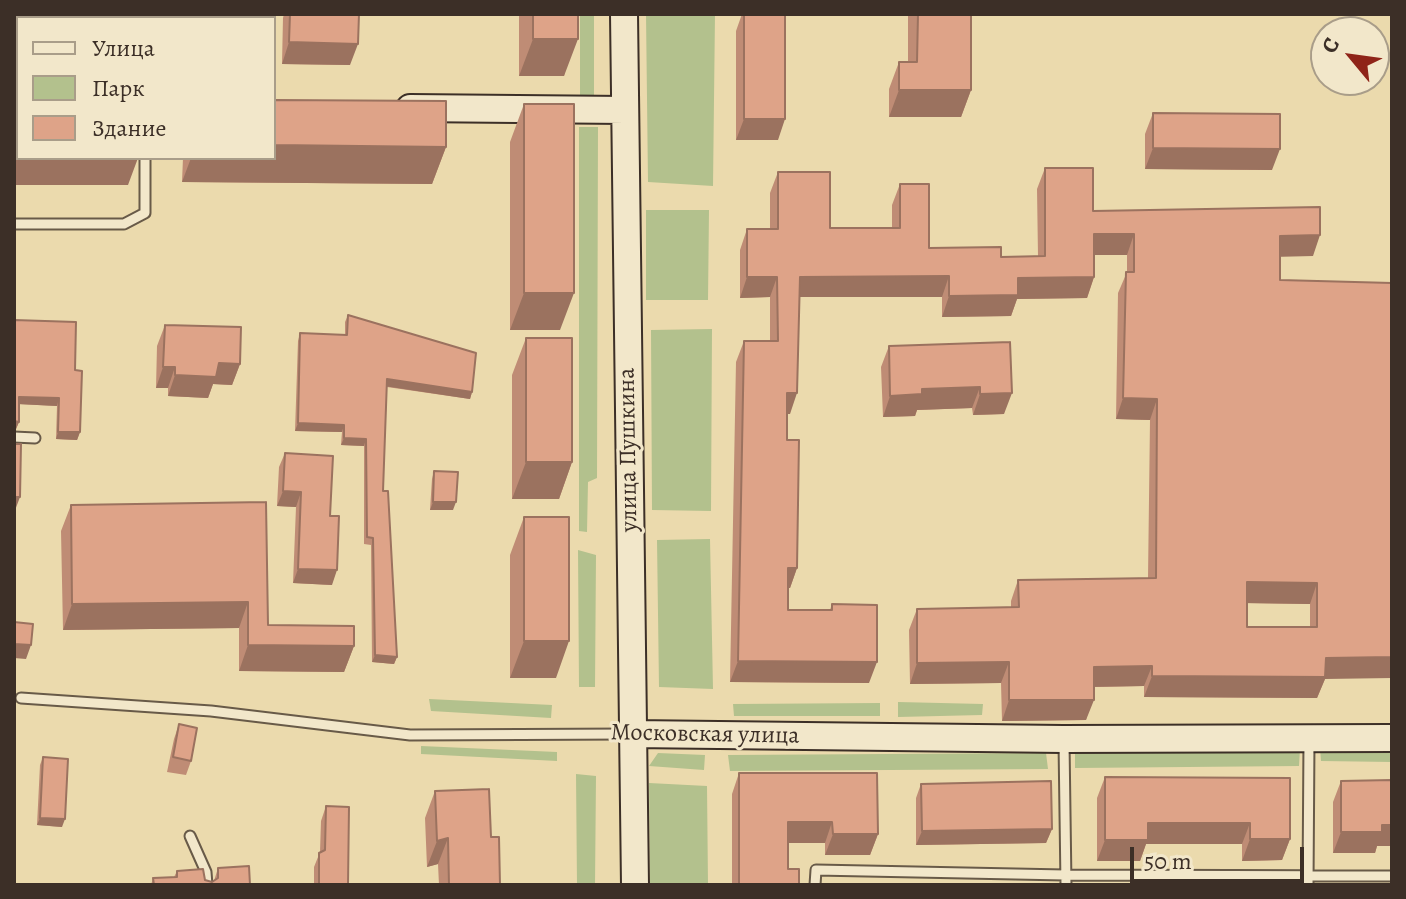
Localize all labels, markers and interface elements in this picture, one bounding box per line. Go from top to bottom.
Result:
legend [16,16,276,160]
north arrow [1310,16,1390,96]
text: Улица [92,32,155,64]
text: С [1314,32,1347,59]
text: Парк [92,72,145,104]
text: Здание [92,112,167,144]
street label: улица Пушкина [613,368,645,532]
street label: Московская улица [610,719,800,751]
scale bar [1134,831,1308,881]
text: 50 m [1144,845,1192,877]

